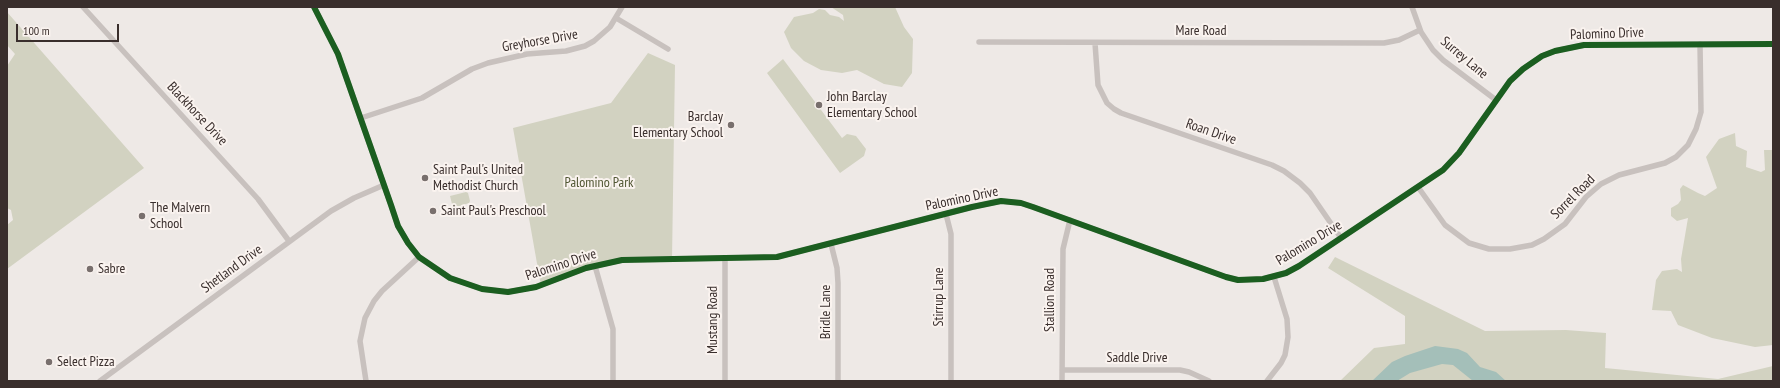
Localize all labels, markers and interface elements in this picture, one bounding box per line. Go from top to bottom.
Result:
scale bar [18,16,121,42]
text: 100 m [23,23,50,38]
street label: Mare Road [1176,23,1226,39]
street label: Palomino Drive [1570,24,1644,44]
street label: Greyhorse Drive [501,26,579,56]
street label: Surrey Lane [1437,33,1491,83]
street label: Blackhorse Drive [163,79,231,149]
place label: John Barclay Elementary School [827,89,917,122]
marker: John Barclay Elementary School [814,100,824,110]
place label: Barclay Elementary School [633,109,723,142]
street label: Roan Drive [1184,116,1238,148]
marker: Barclay Elementary School [726,120,736,130]
place label: Saint Paul's United Methodist Church [433,162,523,194]
street label: Sorrel Road [1547,171,1599,223]
marker: Saint Paul's United Methodist Church [420,173,430,183]
park label: Palomino Park [565,175,633,191]
street label: Palomino Drive [924,183,1000,215]
place label: The Malvern School [150,200,210,232]
place label: Saint Paul's Preschool [441,203,546,219]
marker: Saint Paul's Preschool [428,206,438,216]
marker: The Malvern School [137,211,147,221]
street label: Palomino Drive [1273,217,1345,269]
street label: Shetland Drive [198,241,266,297]
street label: Palomino Drive [523,246,599,284]
place label: Sabre [98,261,125,277]
marker: Sabre [85,264,95,274]
street label: Stirrup Lane [931,268,947,326]
street label: Stallion Road [1042,268,1058,332]
street label: Bridle Lane [818,285,834,339]
street label: Mustang Road [705,286,721,354]
street label: Saddle Drive [1106,350,1168,366]
place label: Select Pizza [57,354,115,370]
marker: Select Pizza [44,357,54,367]

